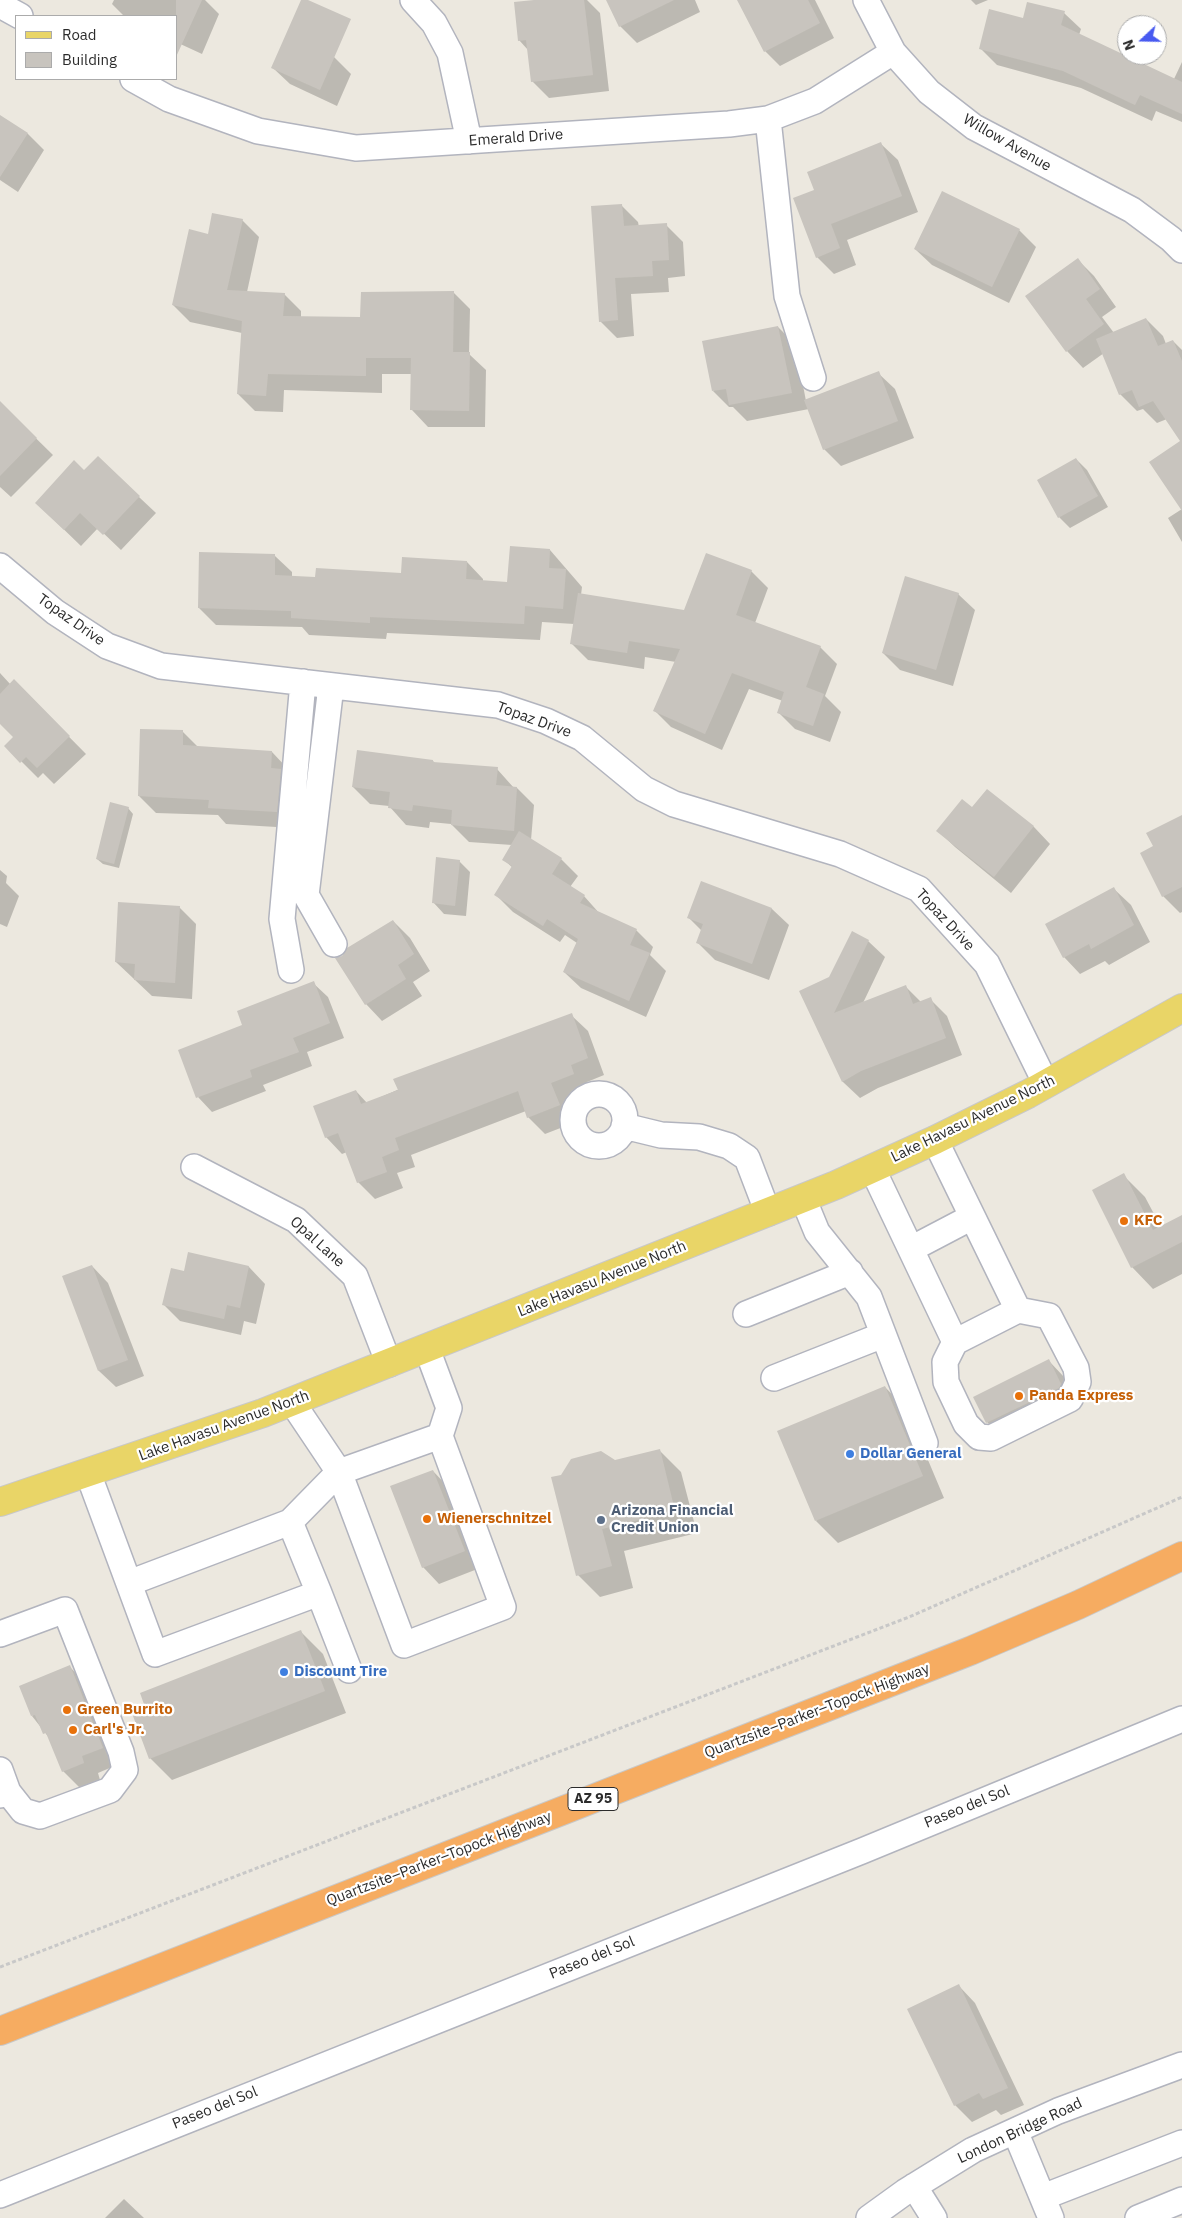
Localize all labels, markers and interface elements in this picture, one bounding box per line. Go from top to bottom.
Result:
legend [15,15,178,80]
north arrow [1117,15,1167,65]
text: Road [62,25,97,44]
text: N [1119,37,1139,53]
text: Building [62,50,117,69]
street label: Willow Avenue [960,111,1054,175]
street label: Emerald Drive [468,126,564,150]
street label: Topaz Drive [34,590,108,650]
street label: Topaz Drive [494,698,574,742]
street label: Topaz Drive [912,885,978,955]
street label: Lake Havasu Avenue North [888,1071,1058,1167]
place label: KFC [1134,1212,1163,1230]
street label: Opal Lane [286,1213,348,1271]
marker: KFC [1118,1215,1130,1227]
street label: Lake Havasu Avenue North [515,1237,689,1321]
street label: Lake Havasu Avenue North [136,1387,312,1465]
place label: Panda Express [1029,1387,1133,1405]
marker: Panda Express [1013,1390,1025,1402]
place label: Dollar General [860,1445,962,1463]
marker: Dollar General [844,1448,856,1460]
place label: Arizona Financial Credit Union [611,1502,733,1537]
place label: Wienerschnitzel [437,1510,552,1528]
marker: Wienerschnitzel [421,1513,433,1525]
marker: Arizona Financial Credit Union [595,1514,607,1526]
street label: Quartzsite–Parker–Topock Highway [702,1660,932,1762]
place label: Discount Tire [294,1663,387,1681]
marker: Discount Tire [278,1666,290,1678]
place label: Green Burrito [77,1701,173,1719]
marker: Green Burrito [61,1704,73,1716]
place label: Carl's Jr. [83,1721,145,1739]
marker: Carl's Jr. [67,1724,79,1736]
street label: Paseo del Sol [922,1782,1012,1832]
road number: AZ 95 [568,1788,618,1810]
street label: Quartzsite–Parker–Topock Highway [324,1808,554,1910]
street label: Paseo del Sol [547,1933,637,1983]
street label: Paseo del Sol [170,2083,260,2133]
street label: London Bridge Road [955,2094,1085,2168]

